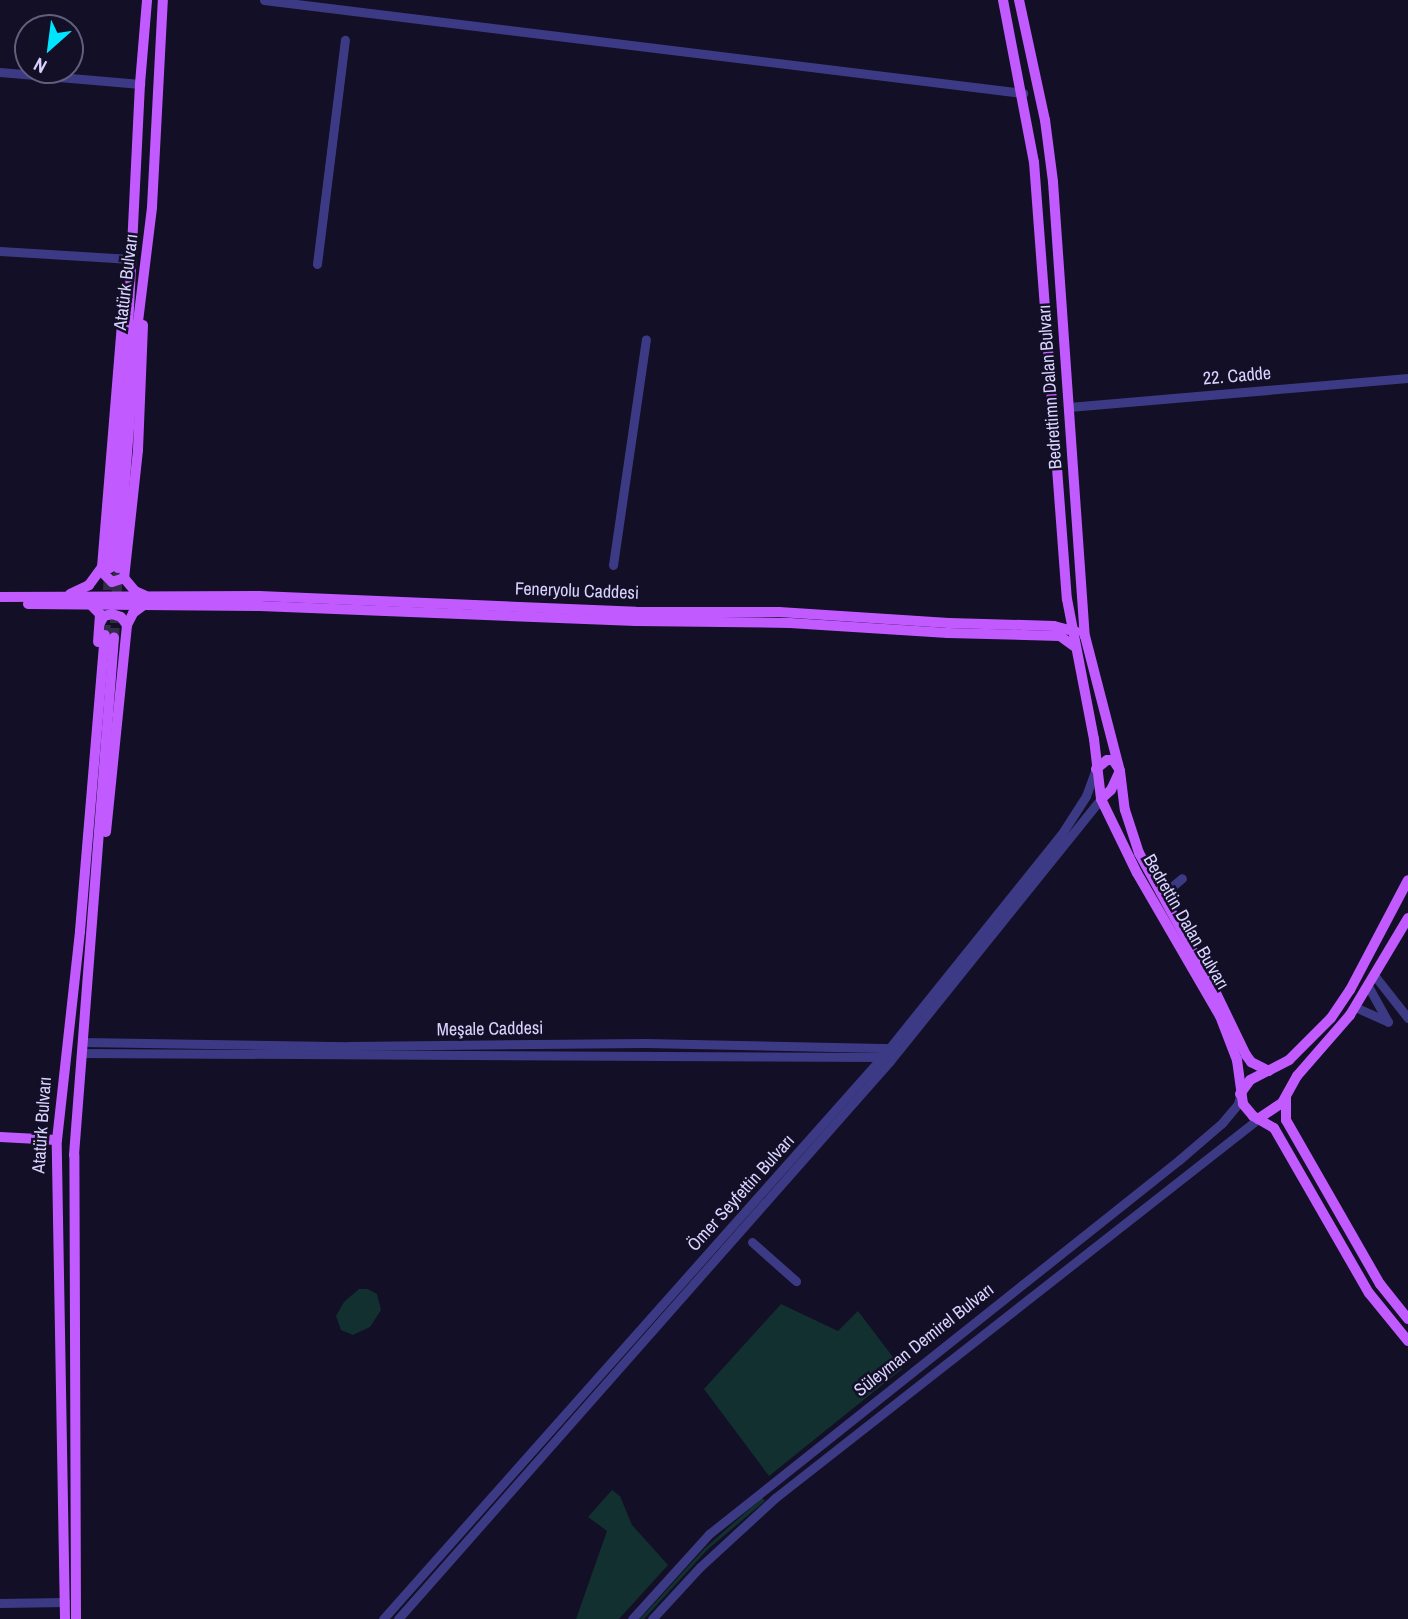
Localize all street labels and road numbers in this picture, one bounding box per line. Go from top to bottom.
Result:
street label: Atatürk Bulvarı [109,233,143,331]
street label: Bedrettimn Dalan Bulvarı [1033,304,1067,470]
street label: 22. Cadde [1202,362,1272,390]
street label: Feneryolu Caddesi [515,578,639,604]
street label: Bedrettin Dalan Bulvarı [1138,851,1234,993]
street label: Meşale Caddesi [436,1017,544,1041]
street label: Atatürk Bulvarı [28,1076,56,1174]
street label: Ömer Seyfettin Bulvarı [683,1130,799,1256]
street label: Süleyman Demirel Bulvarı [850,1279,998,1401]

